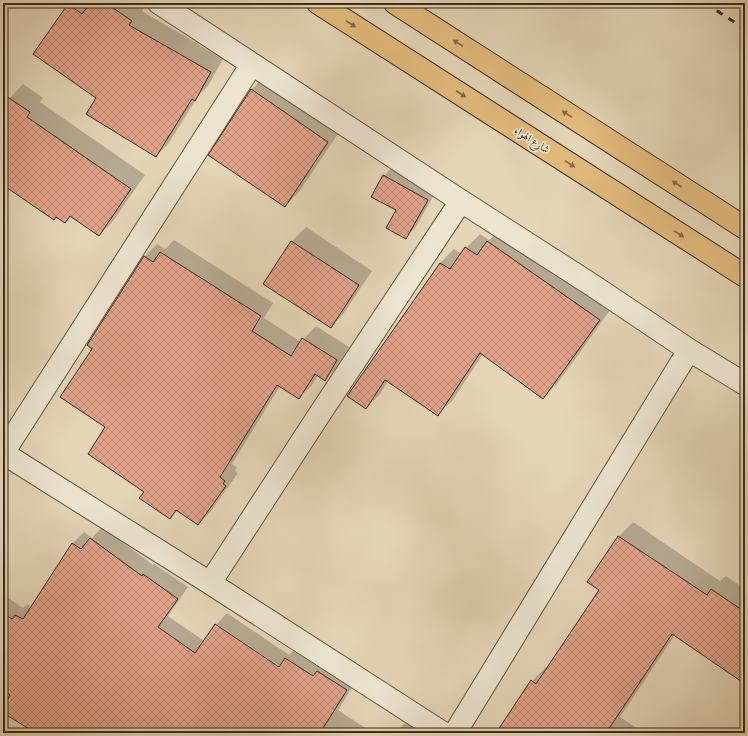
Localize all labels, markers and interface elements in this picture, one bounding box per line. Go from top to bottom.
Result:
one-way arrow [346,20,356,28]
one-way arrow [452,40,464,47]
one-way arrow [455,90,466,98]
one-way arrow [562,110,573,117]
street label: شارع الهواء [510,124,552,159]
one-way arrow [564,161,576,168]
one-way arrow [672,180,682,188]
one-way arrow [674,231,685,238]

